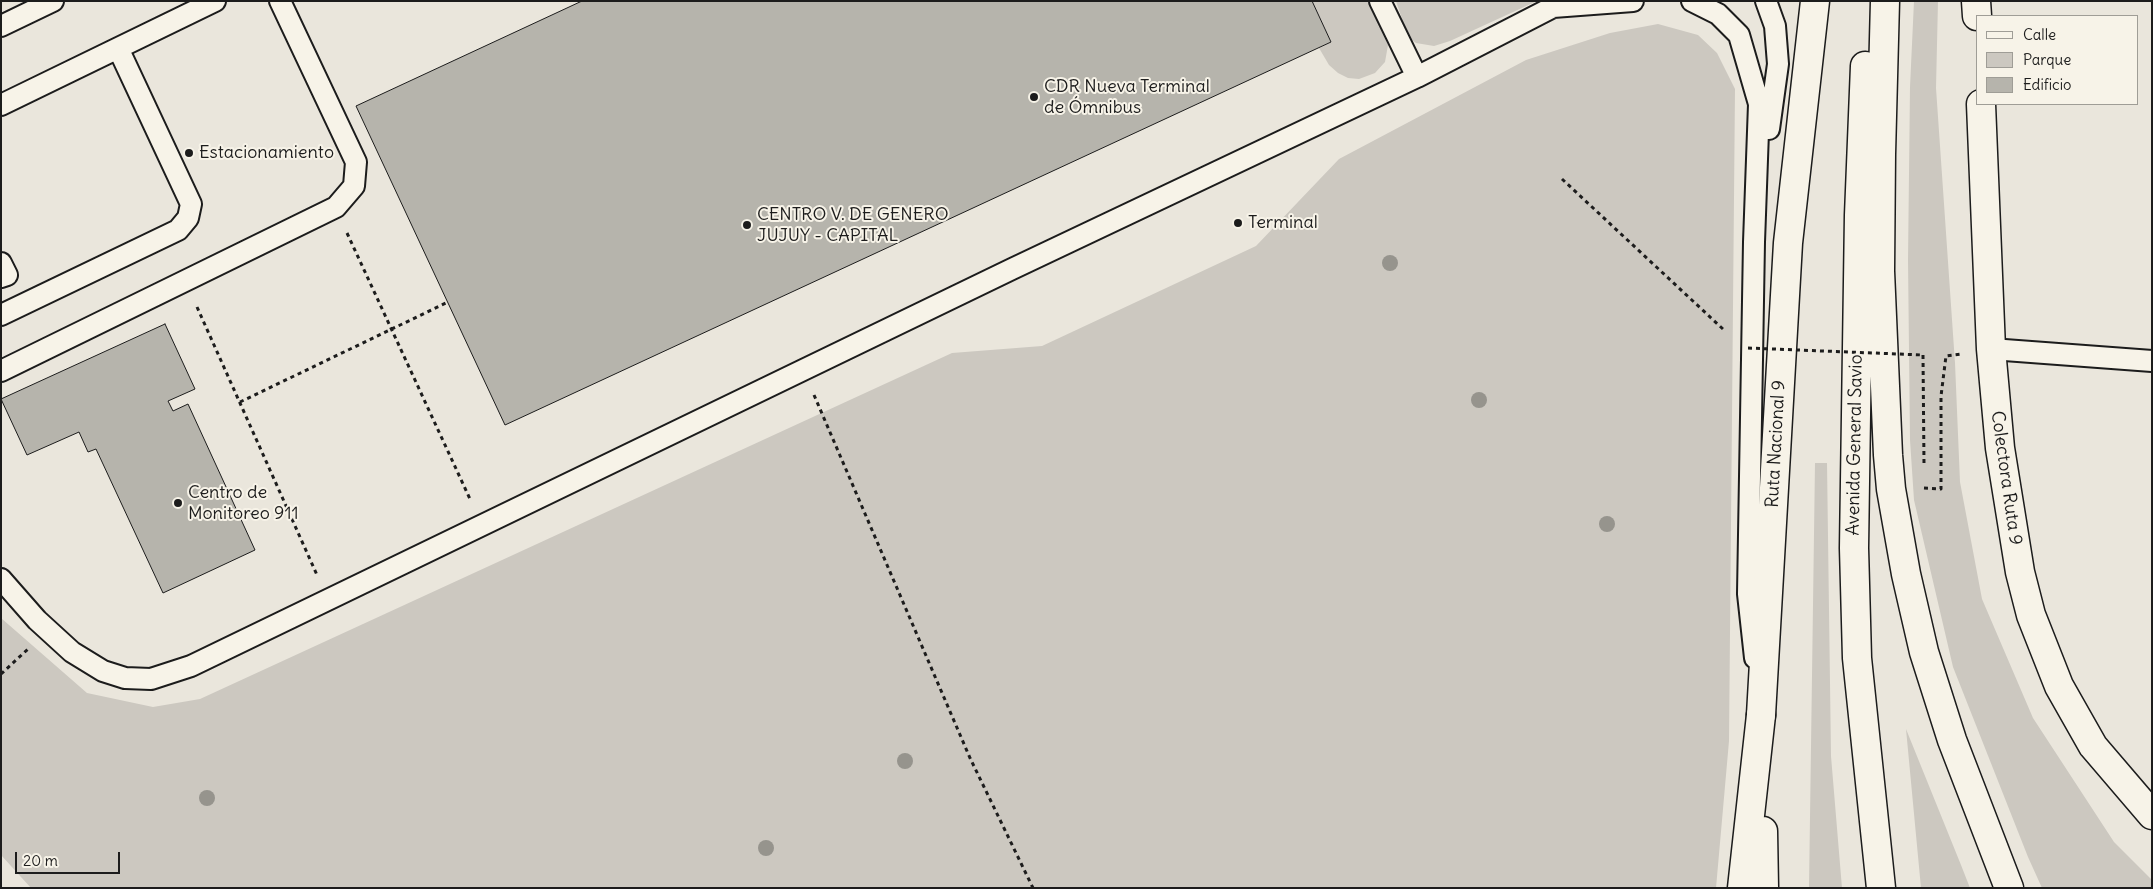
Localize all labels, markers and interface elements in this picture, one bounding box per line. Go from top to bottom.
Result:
legend [1976,15,2138,105]
text: Calle [2023,25,2056,44]
text: Parque [2023,50,2071,69]
text: Edificio [2023,75,2071,94]
place label: CDR Nueva Terminal de Ómnibus [1044,76,1210,118]
marker: CDR Nueva Terminal de Ómnibus [1028,91,1040,103]
place label: Estacionamiento [199,142,334,164]
marker: Estacionamiento [183,147,195,159]
place label: CENTRO V. DE GENERO JUJUY - CAPITAL [757,204,949,246]
place label: Terminal [1248,212,1318,234]
marker: Terminal [1232,217,1244,229]
marker: CENTRO V. DE GENERO JUJUY - CAPITAL [741,219,753,231]
street label: Avenida General Savio [1843,354,1867,536]
street label: Ruta Nacional 9 [1762,380,1790,508]
street label: Colectora Ruta 9 [1986,409,2026,547]
place label: Centro de Monitoreo 911 [188,482,299,524]
marker: Centro de Monitoreo 911 [172,497,184,509]
scale bar [18,842,122,874]
text: 20 m [23,851,58,870]

